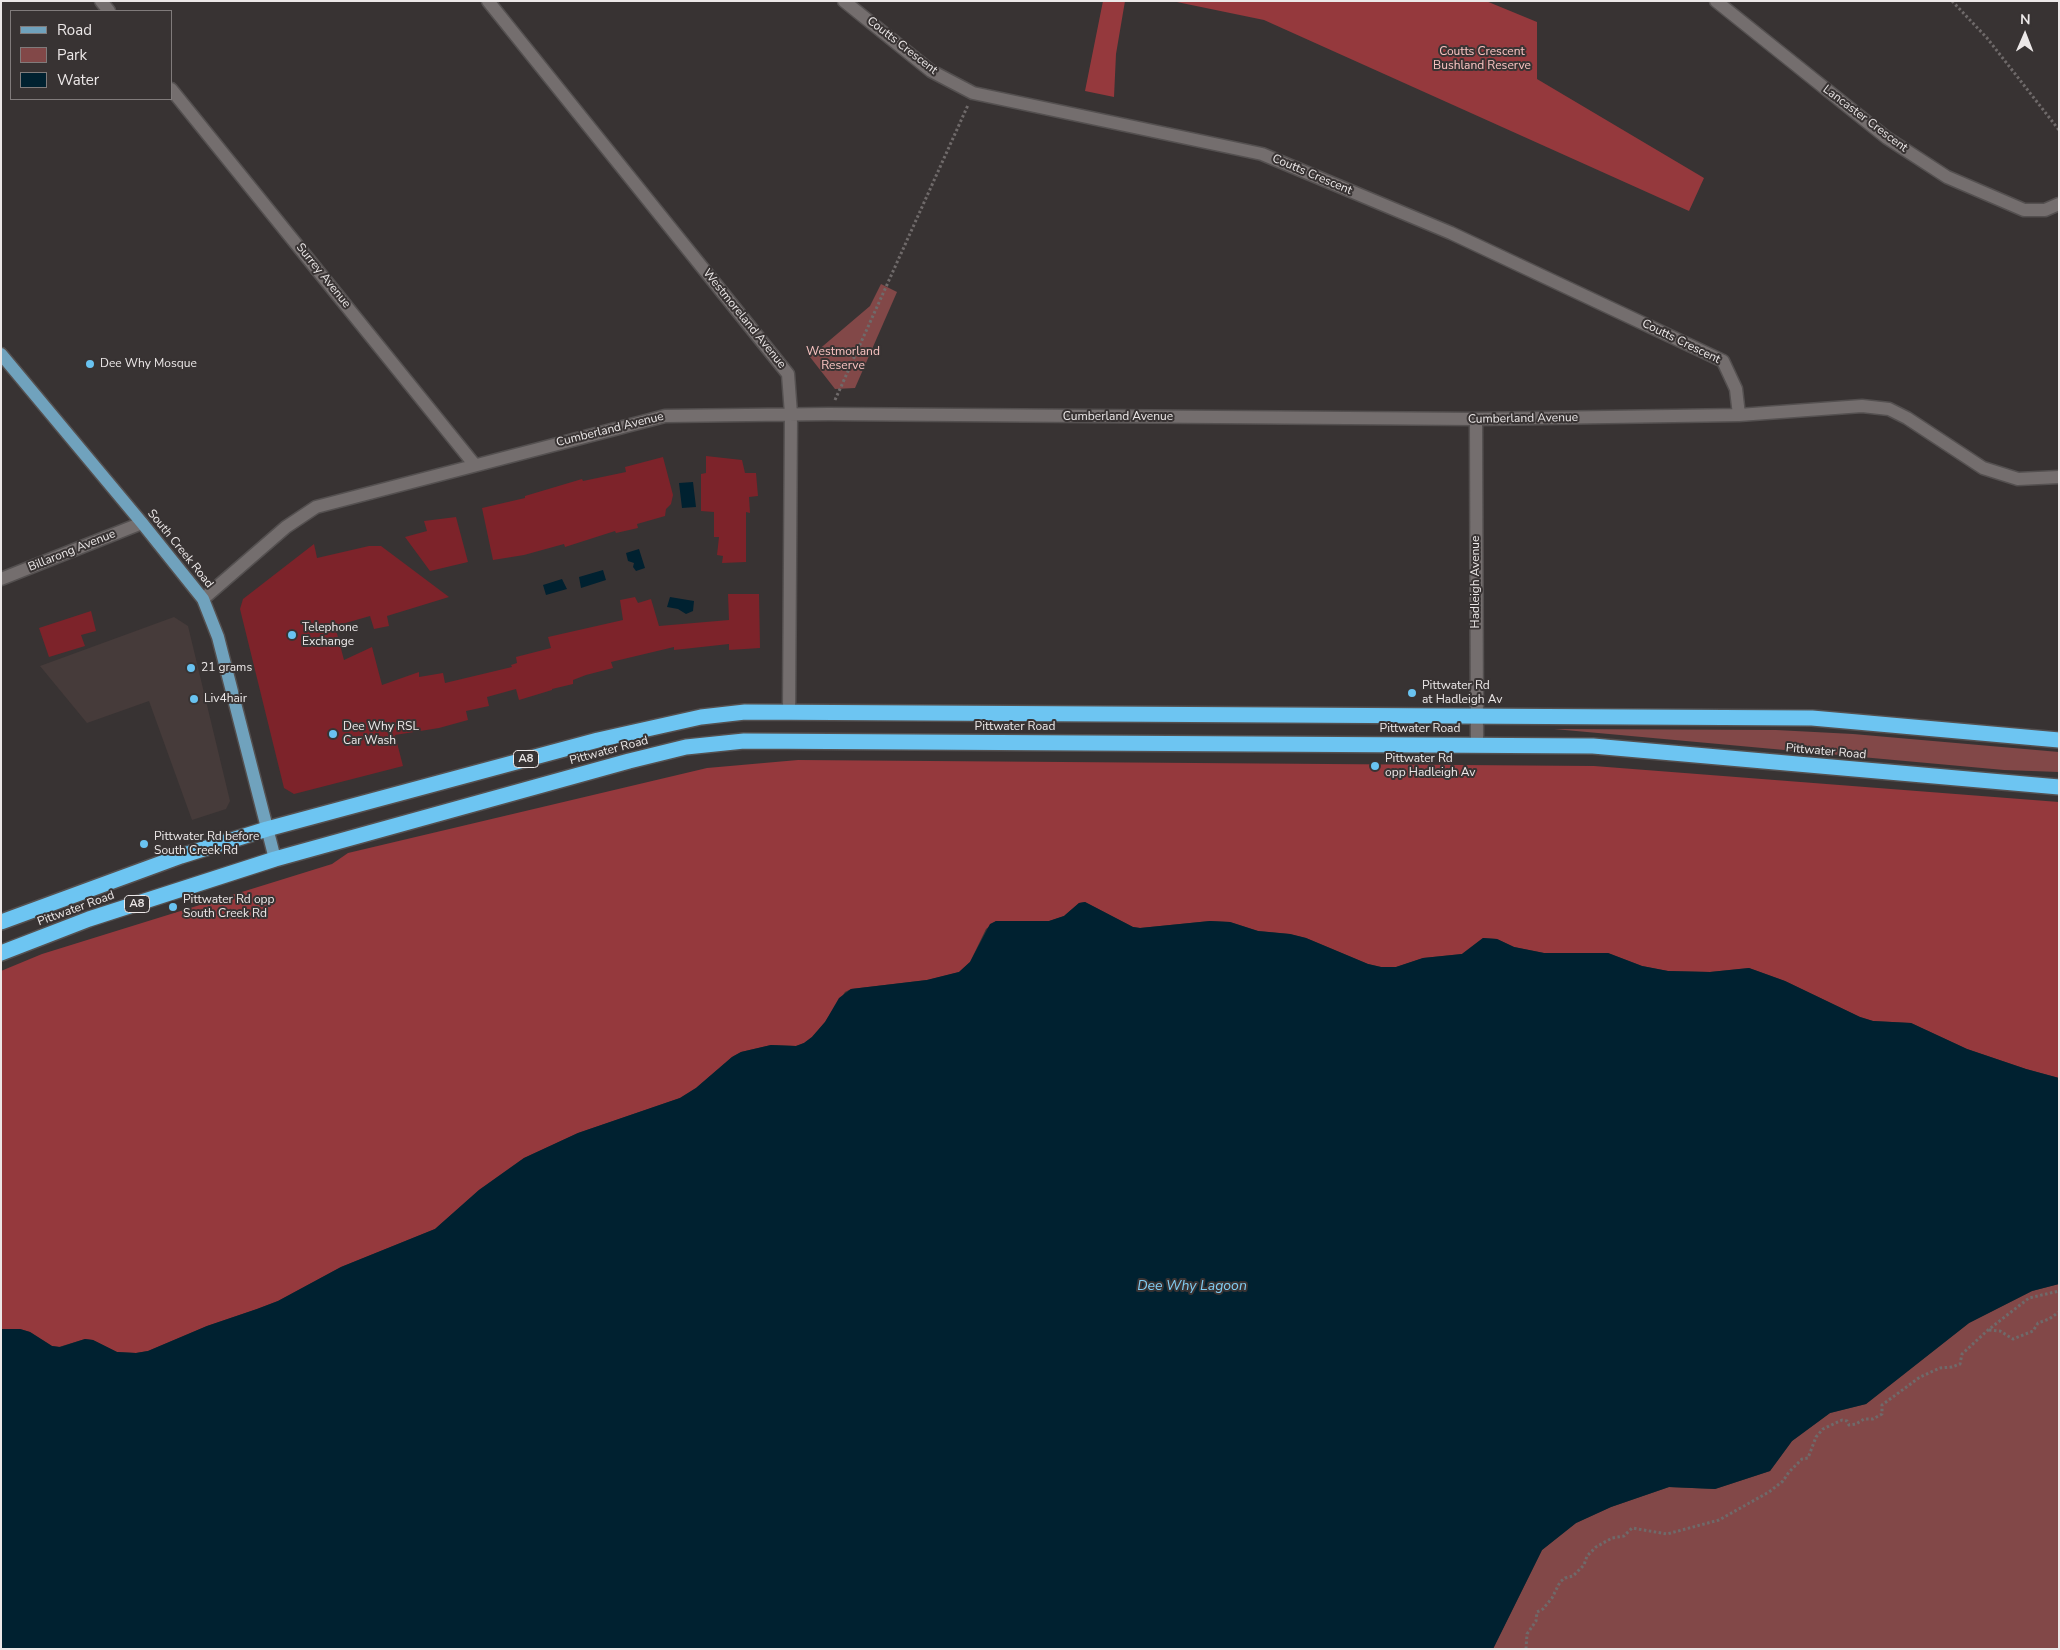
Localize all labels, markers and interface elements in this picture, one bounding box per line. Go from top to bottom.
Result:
legend [10,10,172,100]
north arrow [2000,10,2050,60]
text: N [2020,10,2031,29]
street label: Coutts Crescent [864,14,940,78]
text: Road [57,20,92,40]
text: Park [57,45,87,65]
park label: Coutts Crescent Bushland Reserve [1433,45,1531,73]
text: Water [57,70,99,90]
street label: Lancaster Crescent [1820,82,1910,156]
street label: Coutts Crescent [1270,152,1354,198]
street label: Surrey Avenue [293,241,353,311]
street label: Westmoreland Avenue [699,266,789,372]
street label: Coutts Crescent [1639,317,1723,367]
park label: Westmorland Reserve [806,345,880,373]
place label: Dee Why Mosque [100,357,197,371]
marker: Dee Why Mosque [84,358,96,370]
street label: Cumberland Avenue [555,410,665,450]
street label: Cumberland Avenue [1063,410,1173,424]
street label: Cumberland Avenue [1468,411,1578,427]
street label: South Creek Road [144,507,216,591]
street label: Billarong Avenue [26,527,118,575]
street label: Hadleigh Avenue [1469,536,1483,628]
place label: Telephone Exchange [302,621,358,649]
marker: Telephone Exchange [286,629,298,641]
place label: 21 grams [201,661,252,675]
marker: 21 grams [185,662,197,674]
place label: Pittwater Rd at Hadleigh Av [1422,679,1502,707]
marker: Pittwater Rd at Hadleigh Av [1406,687,1418,699]
place label: Liv4hair [204,692,247,706]
marker: Liv4hair [188,693,200,705]
place label: Dee Why RSL Car Wash [343,720,419,748]
street label: Pittwater Road [975,720,1055,734]
street label: Pittwater Road [1380,722,1460,736]
marker: Dee Why RSL Car Wash [327,728,339,740]
street label: Pittwater Road [568,734,650,768]
street label: Pittwater Road [1785,741,1867,763]
road number: A8 [514,751,538,768]
place label: Pittwater Rd opp Hadleigh Av [1385,752,1475,780]
marker: Pittwater Rd opp Hadleigh Av [1369,760,1381,772]
place label: Pittwater Rd before South Creek Rd [154,830,259,858]
marker: Pittwater Rd before South Creek Rd [138,838,150,850]
street label: Pittwater Road [36,888,116,930]
place label: Pittwater Rd opp South Creek Rd [183,893,275,921]
road number: A8 [124,896,150,912]
marker: Pittwater Rd opp South Creek Rd [167,901,179,913]
water label: Dee Why Lagoon [1137,1279,1247,1295]

